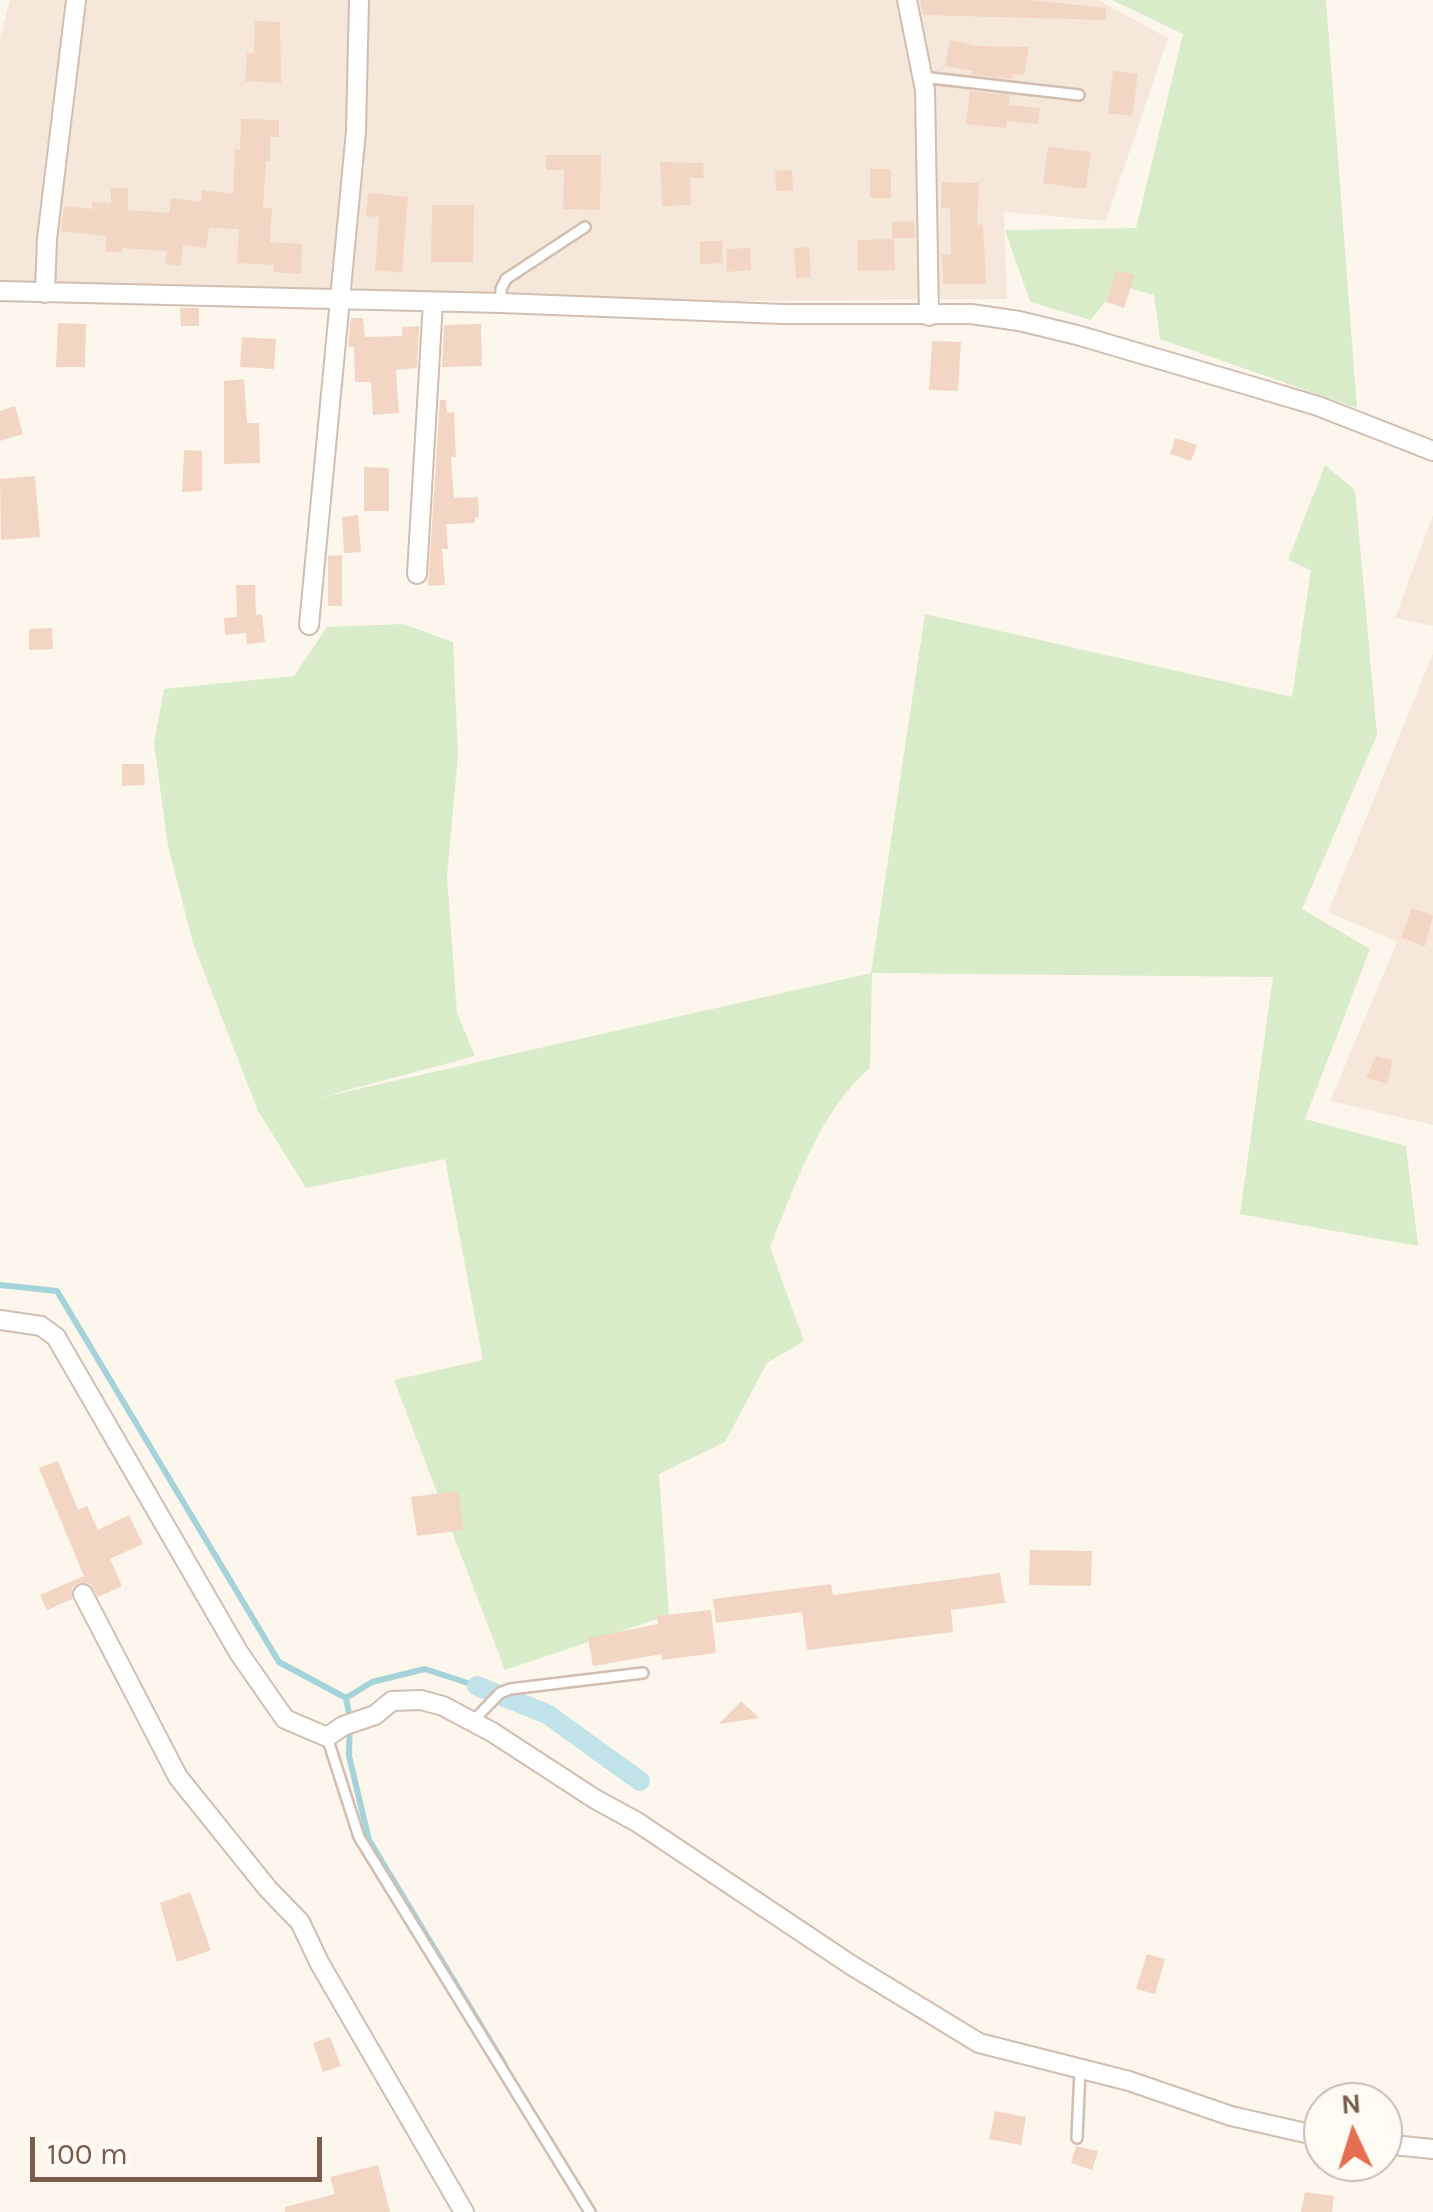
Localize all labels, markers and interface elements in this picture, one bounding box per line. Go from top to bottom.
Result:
north arrow [1303,2082,1403,2182]
text: N [1340,2086,1362,2121]
scale bar [35,2117,328,2179]
text: 100 m [47,2136,128,2172]

